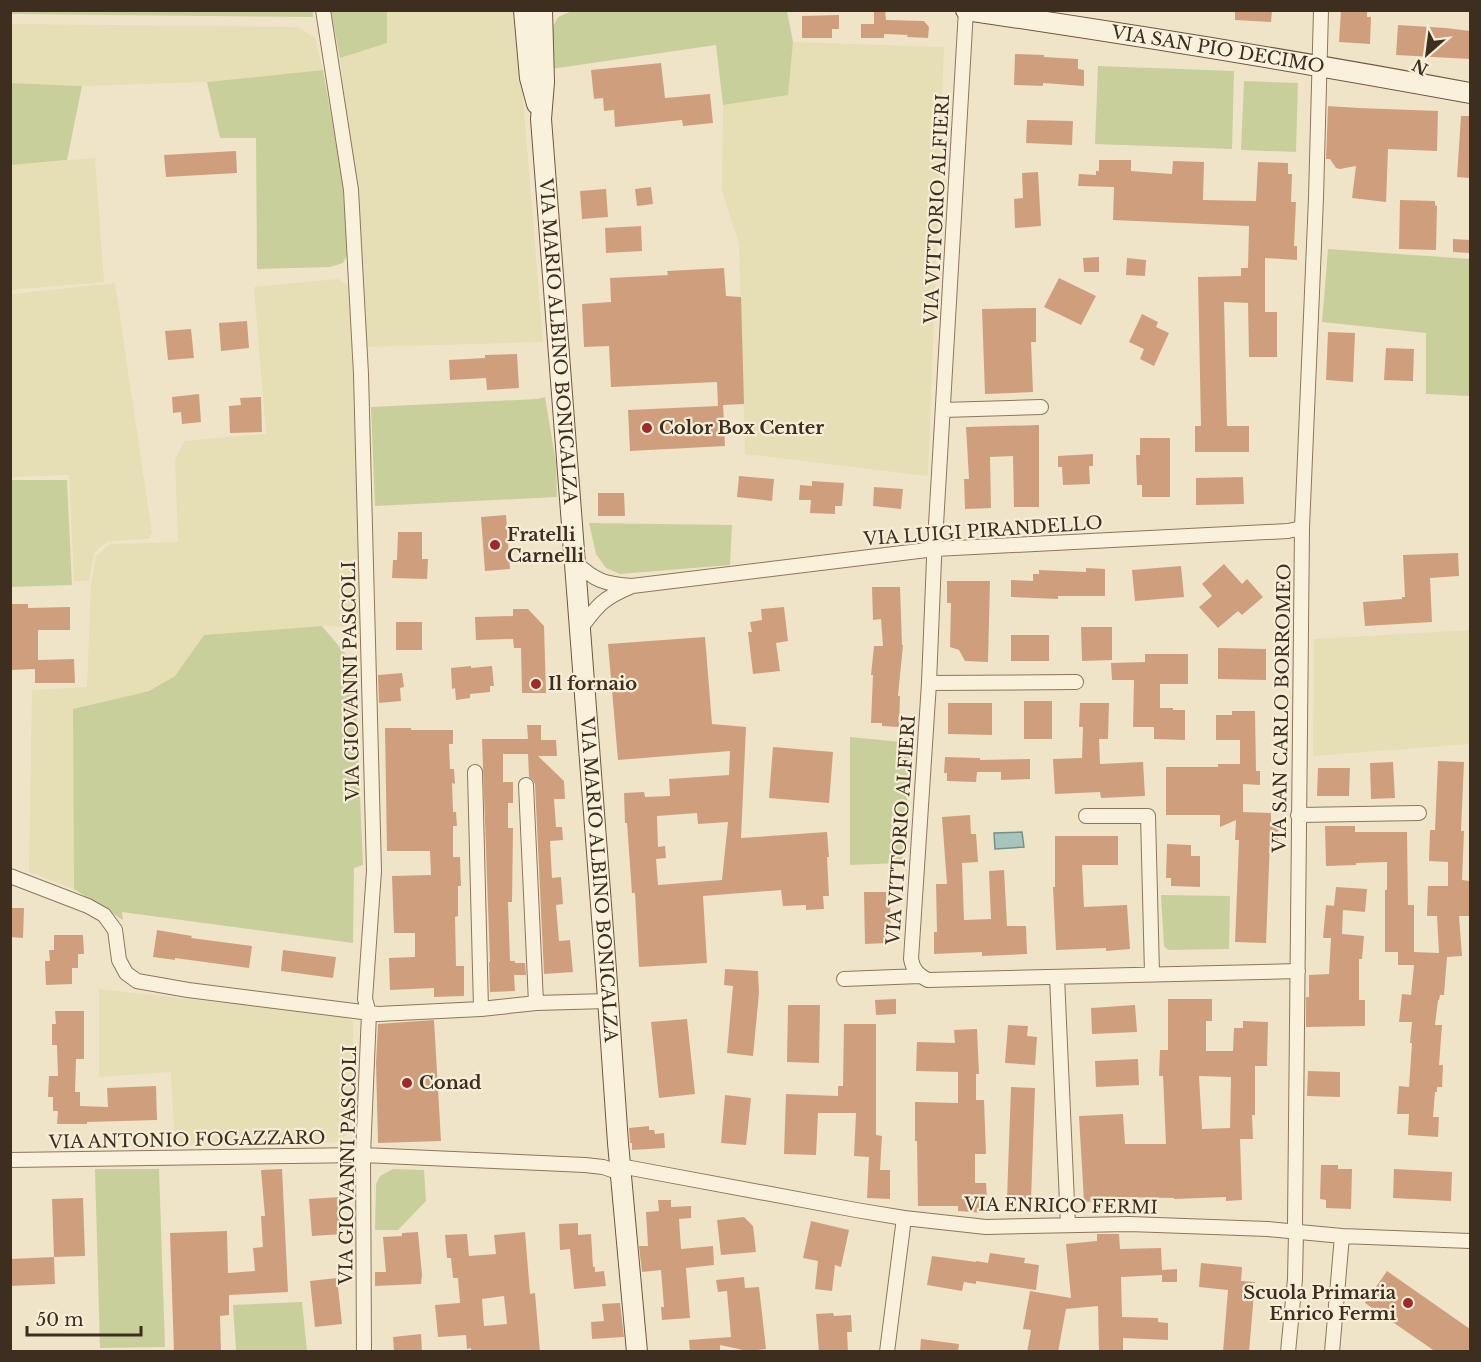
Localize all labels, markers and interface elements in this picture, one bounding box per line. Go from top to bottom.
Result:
street label: VIA SAN PIO DECIMO [1109,21,1326,78]
north arrow [1397,24,1457,84]
text: N [1409,55,1431,80]
street label: VIA VITTORIO ALFIERI [920,93,954,326]
street label: VIA MARIO ALBINO BONICALZA [535,177,581,506]
place label: Color Box Center [659,417,824,439]
marker: Color Box Center [640,421,654,435]
street label: VIA LUIGI PIRANDELLO [862,512,1103,550]
place label: Fratelli Carnelli [507,524,585,567]
marker: Fratelli Carnelli [488,538,502,552]
street label: VIA GIOVANNI PASCOLI [338,561,364,802]
street label: VIA SAN CARLO BORROMEO [1268,563,1296,854]
place label: Il fornaio [548,673,637,695]
marker: Il fornaio [529,677,543,691]
street label: VIA VITTORIO ALFIERI [882,714,920,947]
street label: VIA MARIO ALBINO BONICALZA [576,715,622,1044]
street label: VIA GIOVANNI PASCOLI [335,1045,361,1286]
place label: Conad [419,1072,482,1094]
marker: Conad [400,1076,414,1090]
street label: VIA ANTONIO FOGAZZARO [47,1127,326,1153]
street label: VIA ENRICO FERMI [963,1193,1158,1219]
place label: Scuola Primaria Enrico Fermi [1243,1282,1397,1325]
marker: Scuola Primaria Enrico Fermi [1401,1296,1415,1310]
scale bar [27,1299,141,1337]
text: 50 m [36,1309,84,1331]

